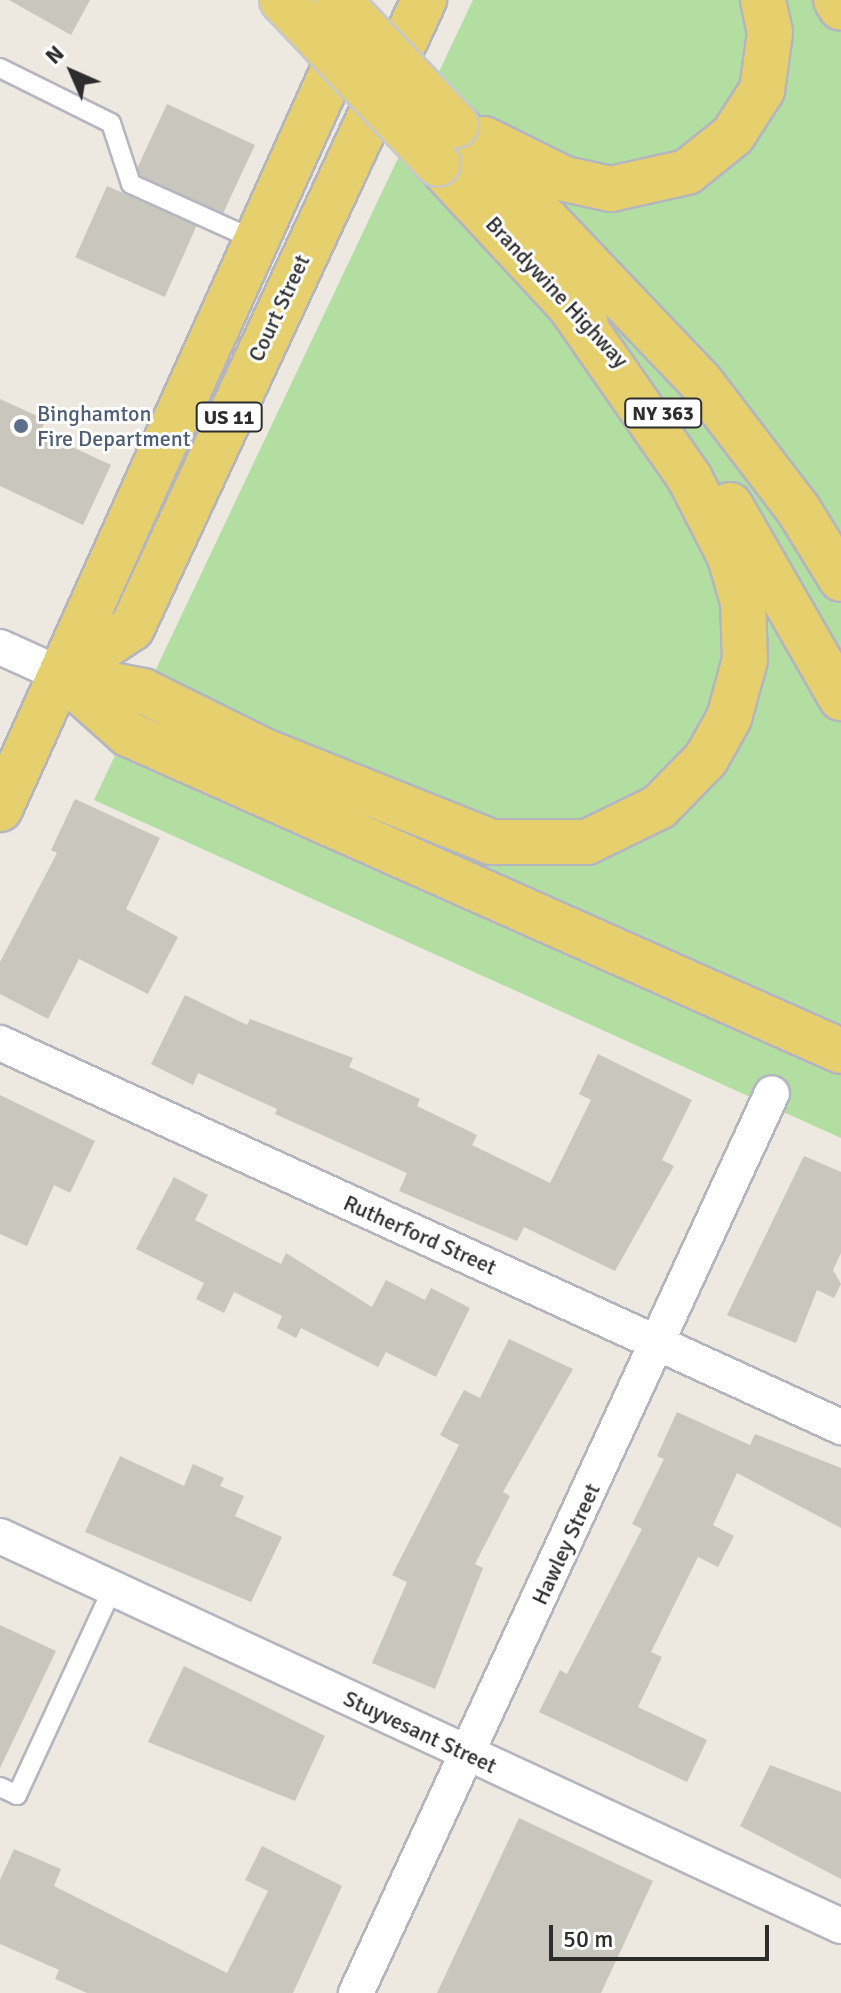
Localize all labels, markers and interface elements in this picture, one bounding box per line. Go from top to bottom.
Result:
north arrow [32,32,112,112]
text: N [40,40,70,70]
street label: Brandywine Highway [480,211,634,373]
street label: Court Street [243,250,315,366]
road number: NY 363 [623,397,703,429]
place label: Binghamton Fire Department [37,400,191,452]
road number: US 11 [195,401,263,433]
marker: Binghamton Fire Department [12,417,30,435]
street label: Rutherford Street [339,1189,501,1281]
street label: Hawley Street [526,1479,606,1609]
street label: Stuyvesant Street [339,1685,501,1779]
scale bar [553,1909,773,1959]
text: 50 m [563,1924,613,1954]

